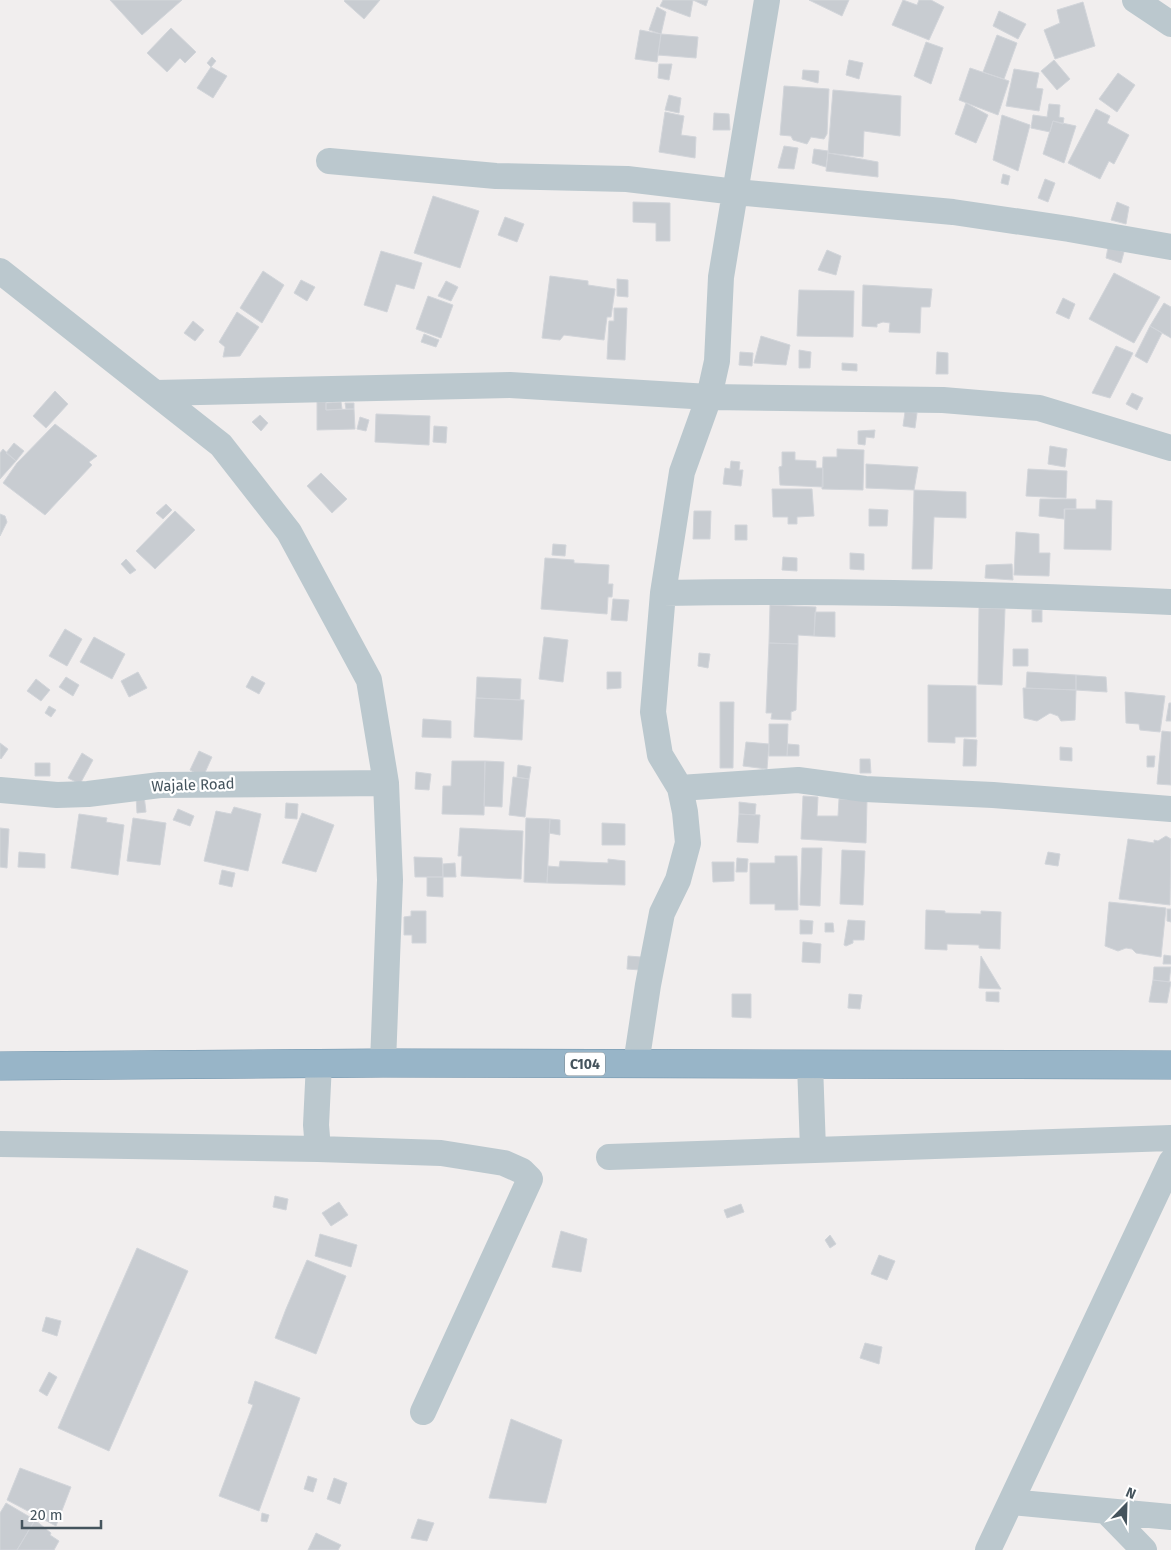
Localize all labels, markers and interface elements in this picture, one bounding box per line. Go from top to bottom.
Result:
street label: Wajale Road [151,775,235,795]
road number: C104 [565,1052,605,1076]
north arrow [1101,1480,1151,1530]
text: N [1123,1484,1138,1503]
scale bar [22,1498,101,1530]
text: 20 m [30,1506,63,1524]

